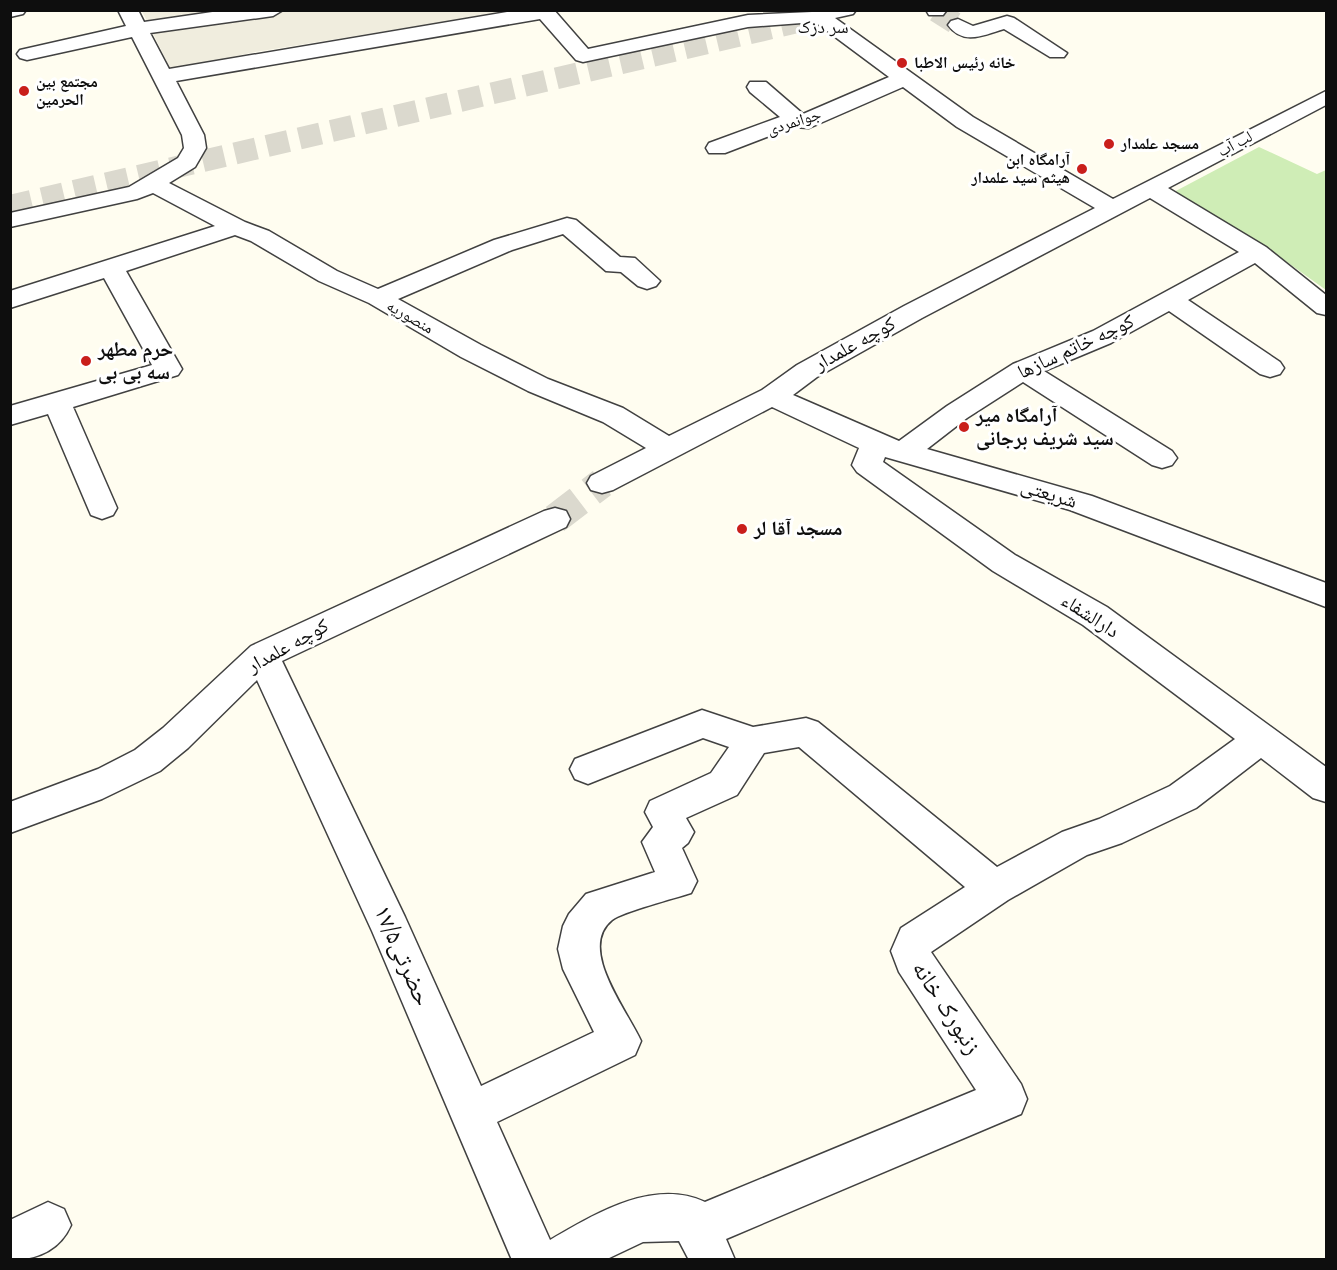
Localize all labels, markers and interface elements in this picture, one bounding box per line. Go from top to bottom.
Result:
district label: سر دزک [797,14,849,41]
place label: خانه رئیس الاطبا [914,51,1015,75]
marker: خانه رئیس الاطبا [895,56,909,70]
place label: مجتمع بین الحرمین [36,70,98,112]
marker: مجتمع بین الحرمین [17,84,31,98]
street label: جوانمردی [764,102,824,142]
street label: لب آب [1213,125,1257,163]
place label: مسجد علمدار [1120,132,1199,156]
marker: مسجد علمدار [1102,137,1116,151]
place label: آرامگاه ابن هیثم سید علمدار [970,148,1071,190]
marker: آرامگاه ابن هیثم سید علمدار [1075,162,1089,176]
street label: منصوریه [382,294,438,340]
street label: کوچه خاتم سازها [1013,307,1139,387]
street label: کوچه علمدار [808,309,901,379]
place label: حرم مطهر سه بی بی [97,335,173,388]
marker: حرم مطهر سه بی بی [79,354,93,368]
place label: آرامگاه میر سید شریف برجانی [975,401,1114,454]
marker: آرامگاه میر سید شریف برجانی [957,420,971,434]
street label: شریعتی [1017,471,1081,517]
place label: مسجد آقا لر [753,514,842,544]
marker: مسجد آقا لر [735,522,749,536]
street label: دارالشفاء [1055,586,1125,646]
street label: کوچه علمدار [241,611,334,681]
street label: حضرتی۱۷/۵ [364,900,440,1012]
street label: زنبورک خانه [902,954,990,1062]

